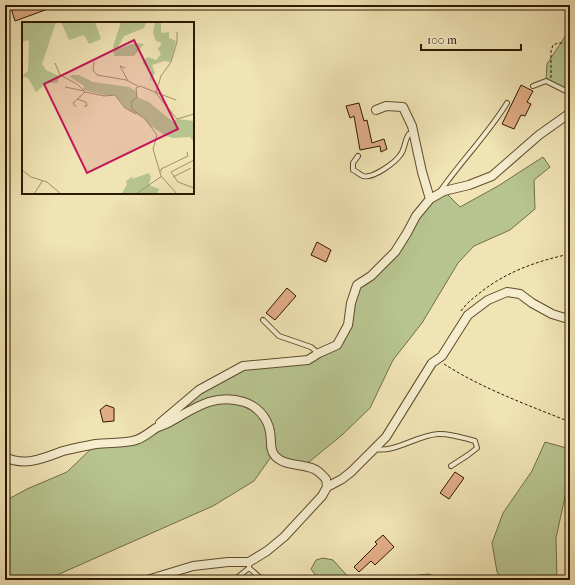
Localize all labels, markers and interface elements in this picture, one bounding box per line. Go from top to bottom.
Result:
inset map [22,22,194,194]
scale bar [421,26,521,52]
text: 100 m [427,33,457,47]

